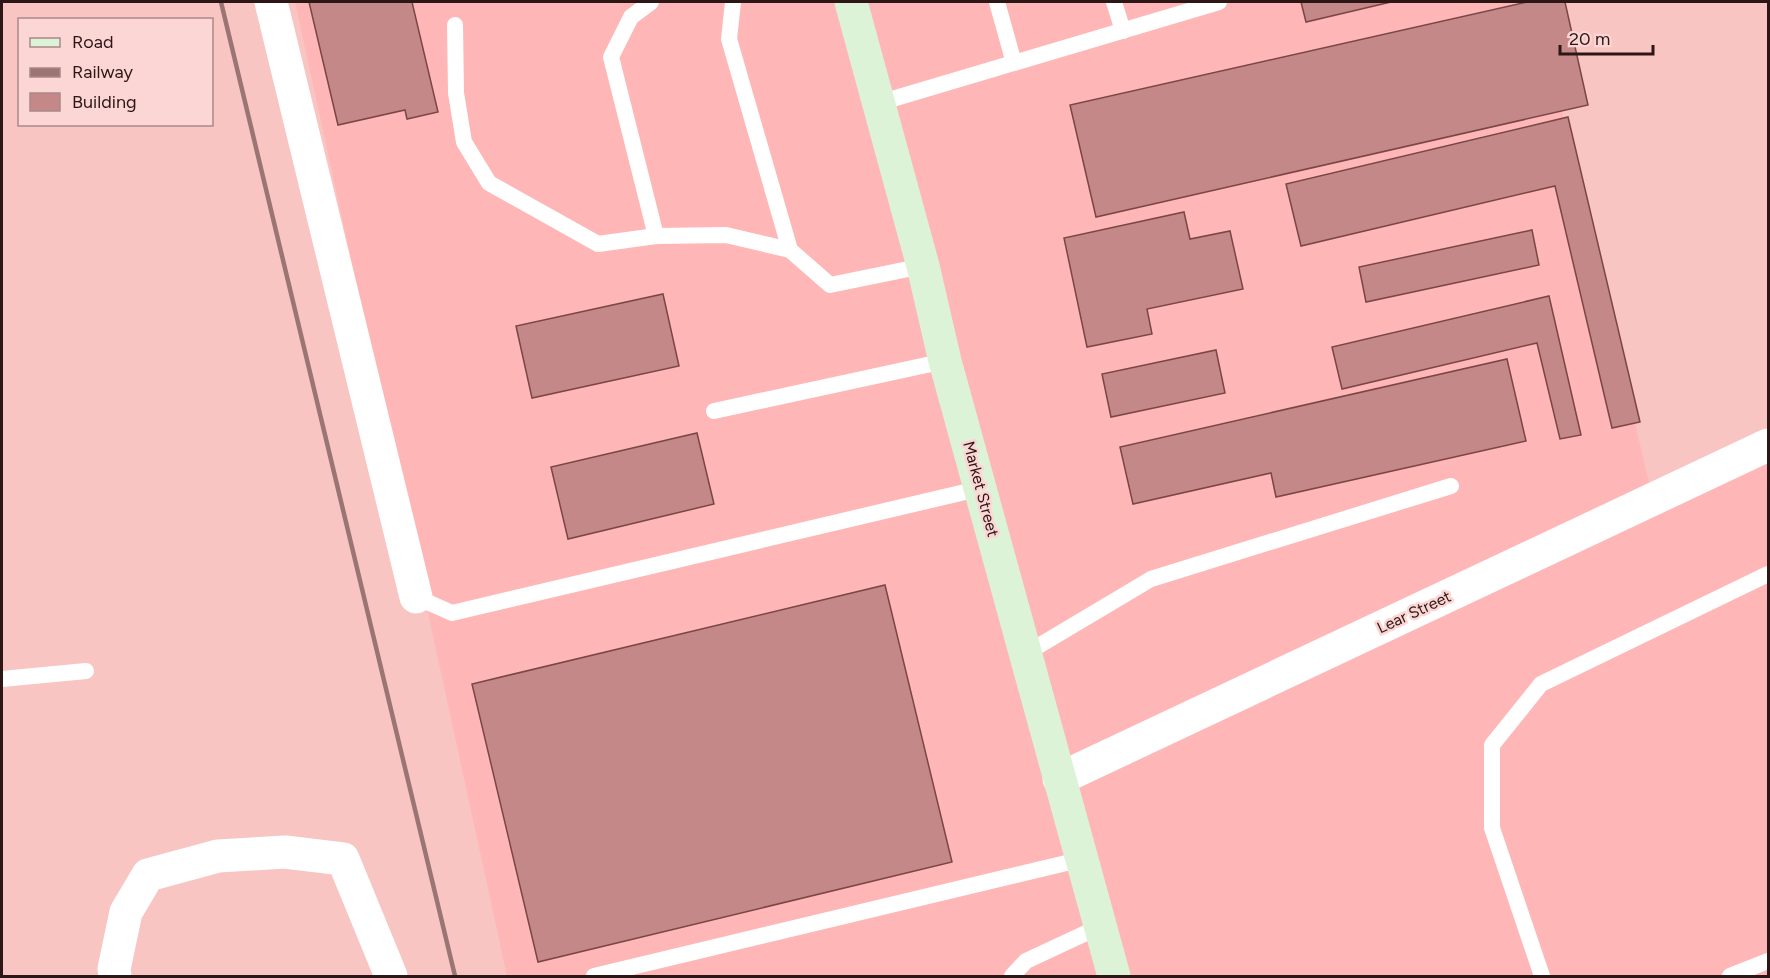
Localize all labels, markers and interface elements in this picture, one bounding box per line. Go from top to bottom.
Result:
legend [18,18,213,126]
scale bar [1560,18,1653,56]
text: 20 m [1569,28,1610,50]
text: Road [72,31,113,53]
text: Railway [72,61,134,83]
text: Building [72,91,137,113]
street label: Market Street [959,439,1003,539]
street label: Lear Street [1374,587,1454,637]

